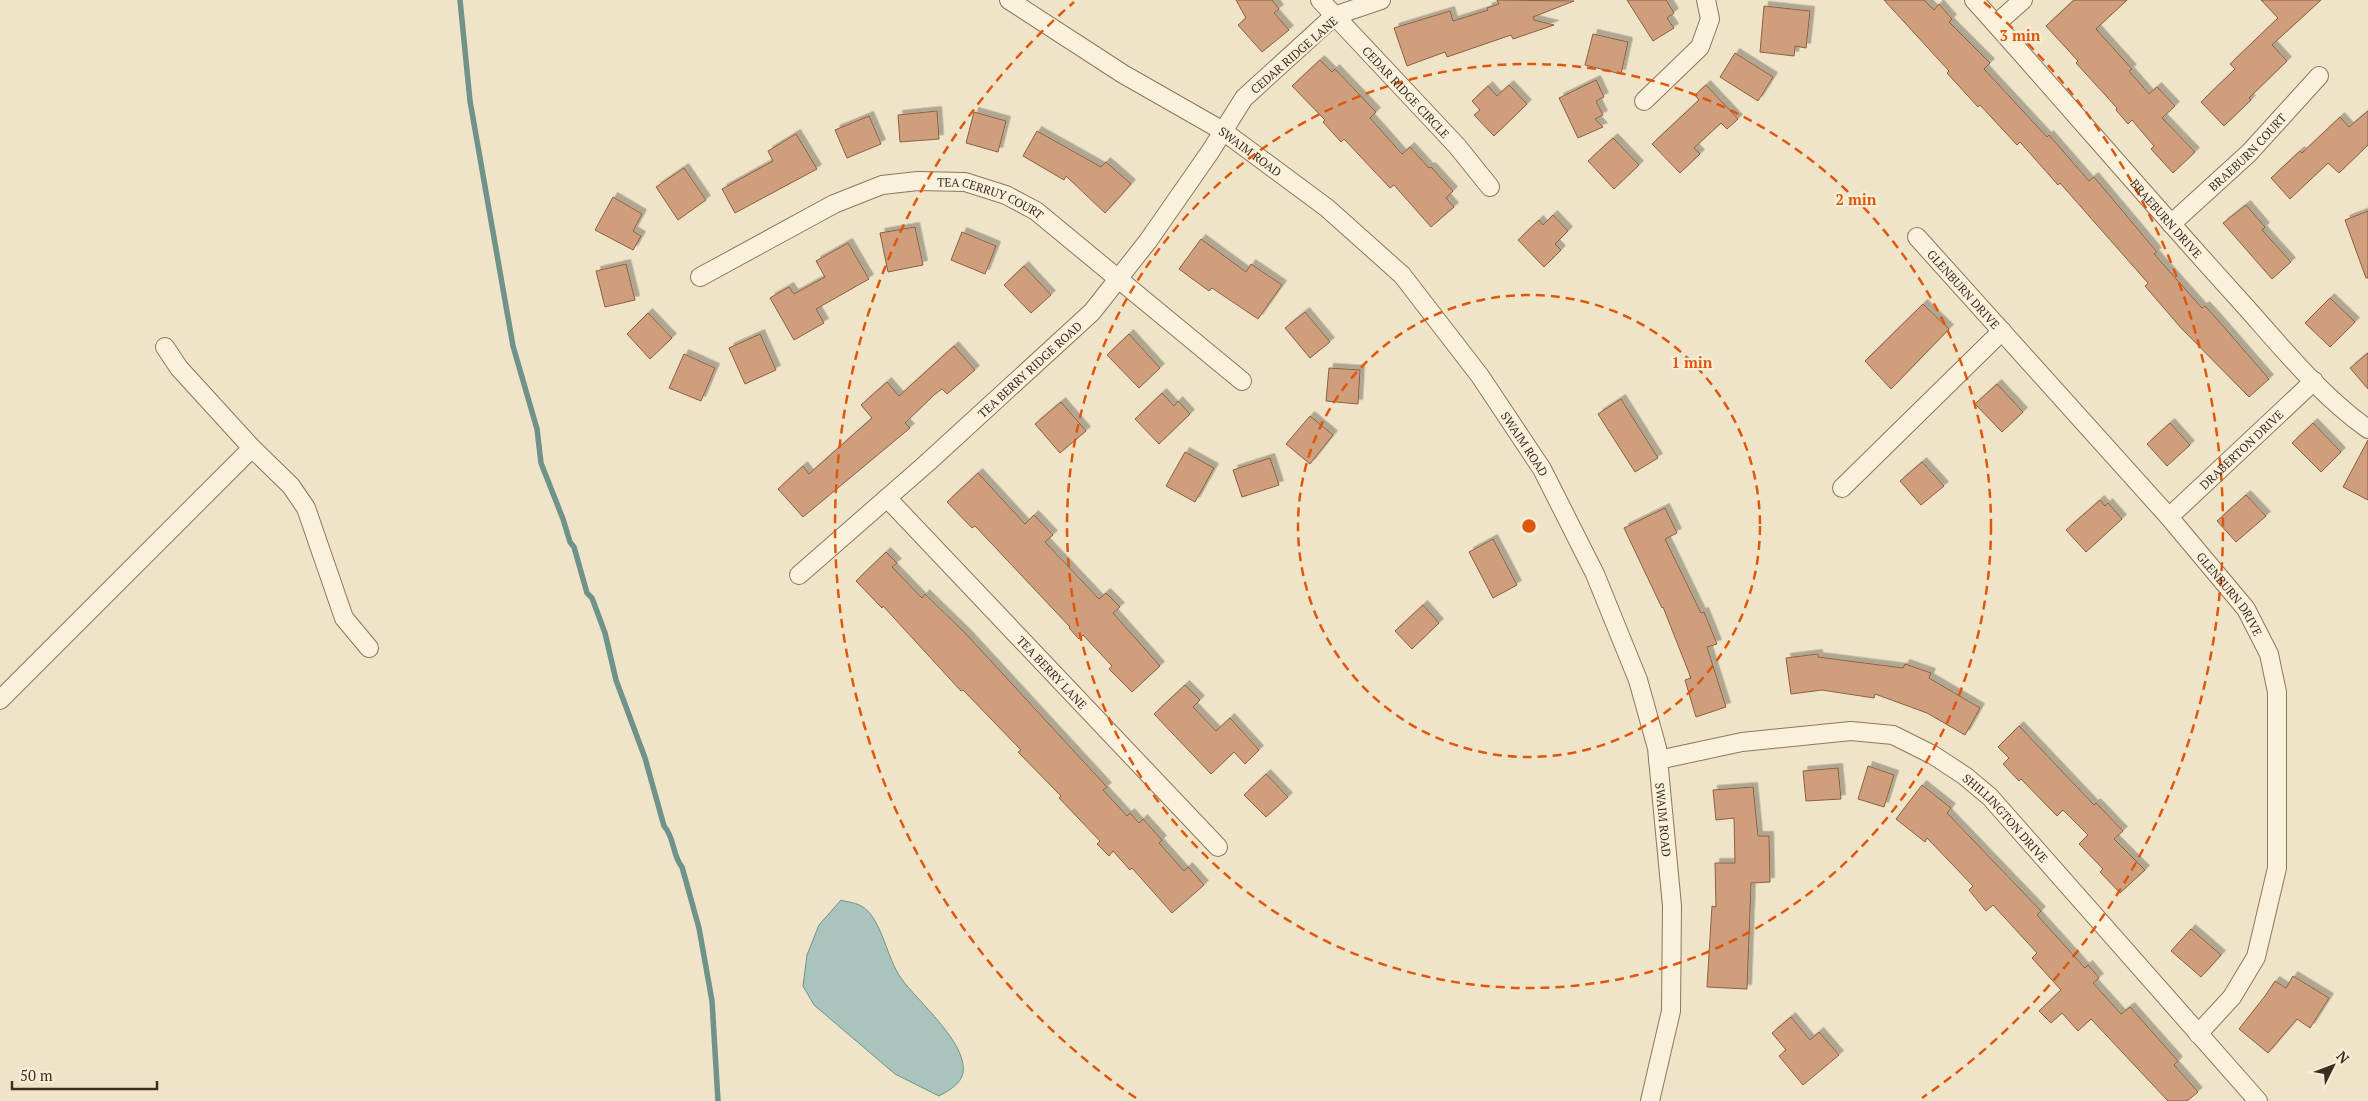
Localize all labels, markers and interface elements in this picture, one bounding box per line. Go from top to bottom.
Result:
street label: CEDAR RIDGE LANE [1247,13,1341,97]
text: 3 min [1999,25,2041,45]
street label: CEDAR RIDGE CIRCLE [1360,43,1453,141]
street label: BRAEBURN COURT [2205,109,2290,194]
street label: SWAIM ROAD [1216,123,1285,179]
street label: TEA CERRUY COURT [937,174,1047,222]
street label: BRAEBURN DRIVE [2128,176,2205,261]
text: 2 min [1835,189,1877,209]
street label: GLENBURN DRIVE [1924,246,2003,332]
street label: TEA BERRY RIDGE ROAD [974,318,1085,421]
text: 1 min [1671,352,1713,372]
street label: DRABERTON DRIVE [2196,406,2286,492]
street label: SWAIM ROAD [1498,409,1552,479]
centre of rings [1520,517,1538,535]
street label: GLENBURN DRIVE [2194,549,2266,638]
street label: TEA BERRY LANE [1014,632,1090,712]
street label: SHILLINGTON DRIVE [1960,770,2051,865]
street label: SWAIM ROAD [1653,782,1675,858]
north arrow [2308,1041,2358,1091]
text: N [2332,1047,2354,1068]
scale bar [12,1058,158,1090]
text: 50 m [20,1065,53,1085]

